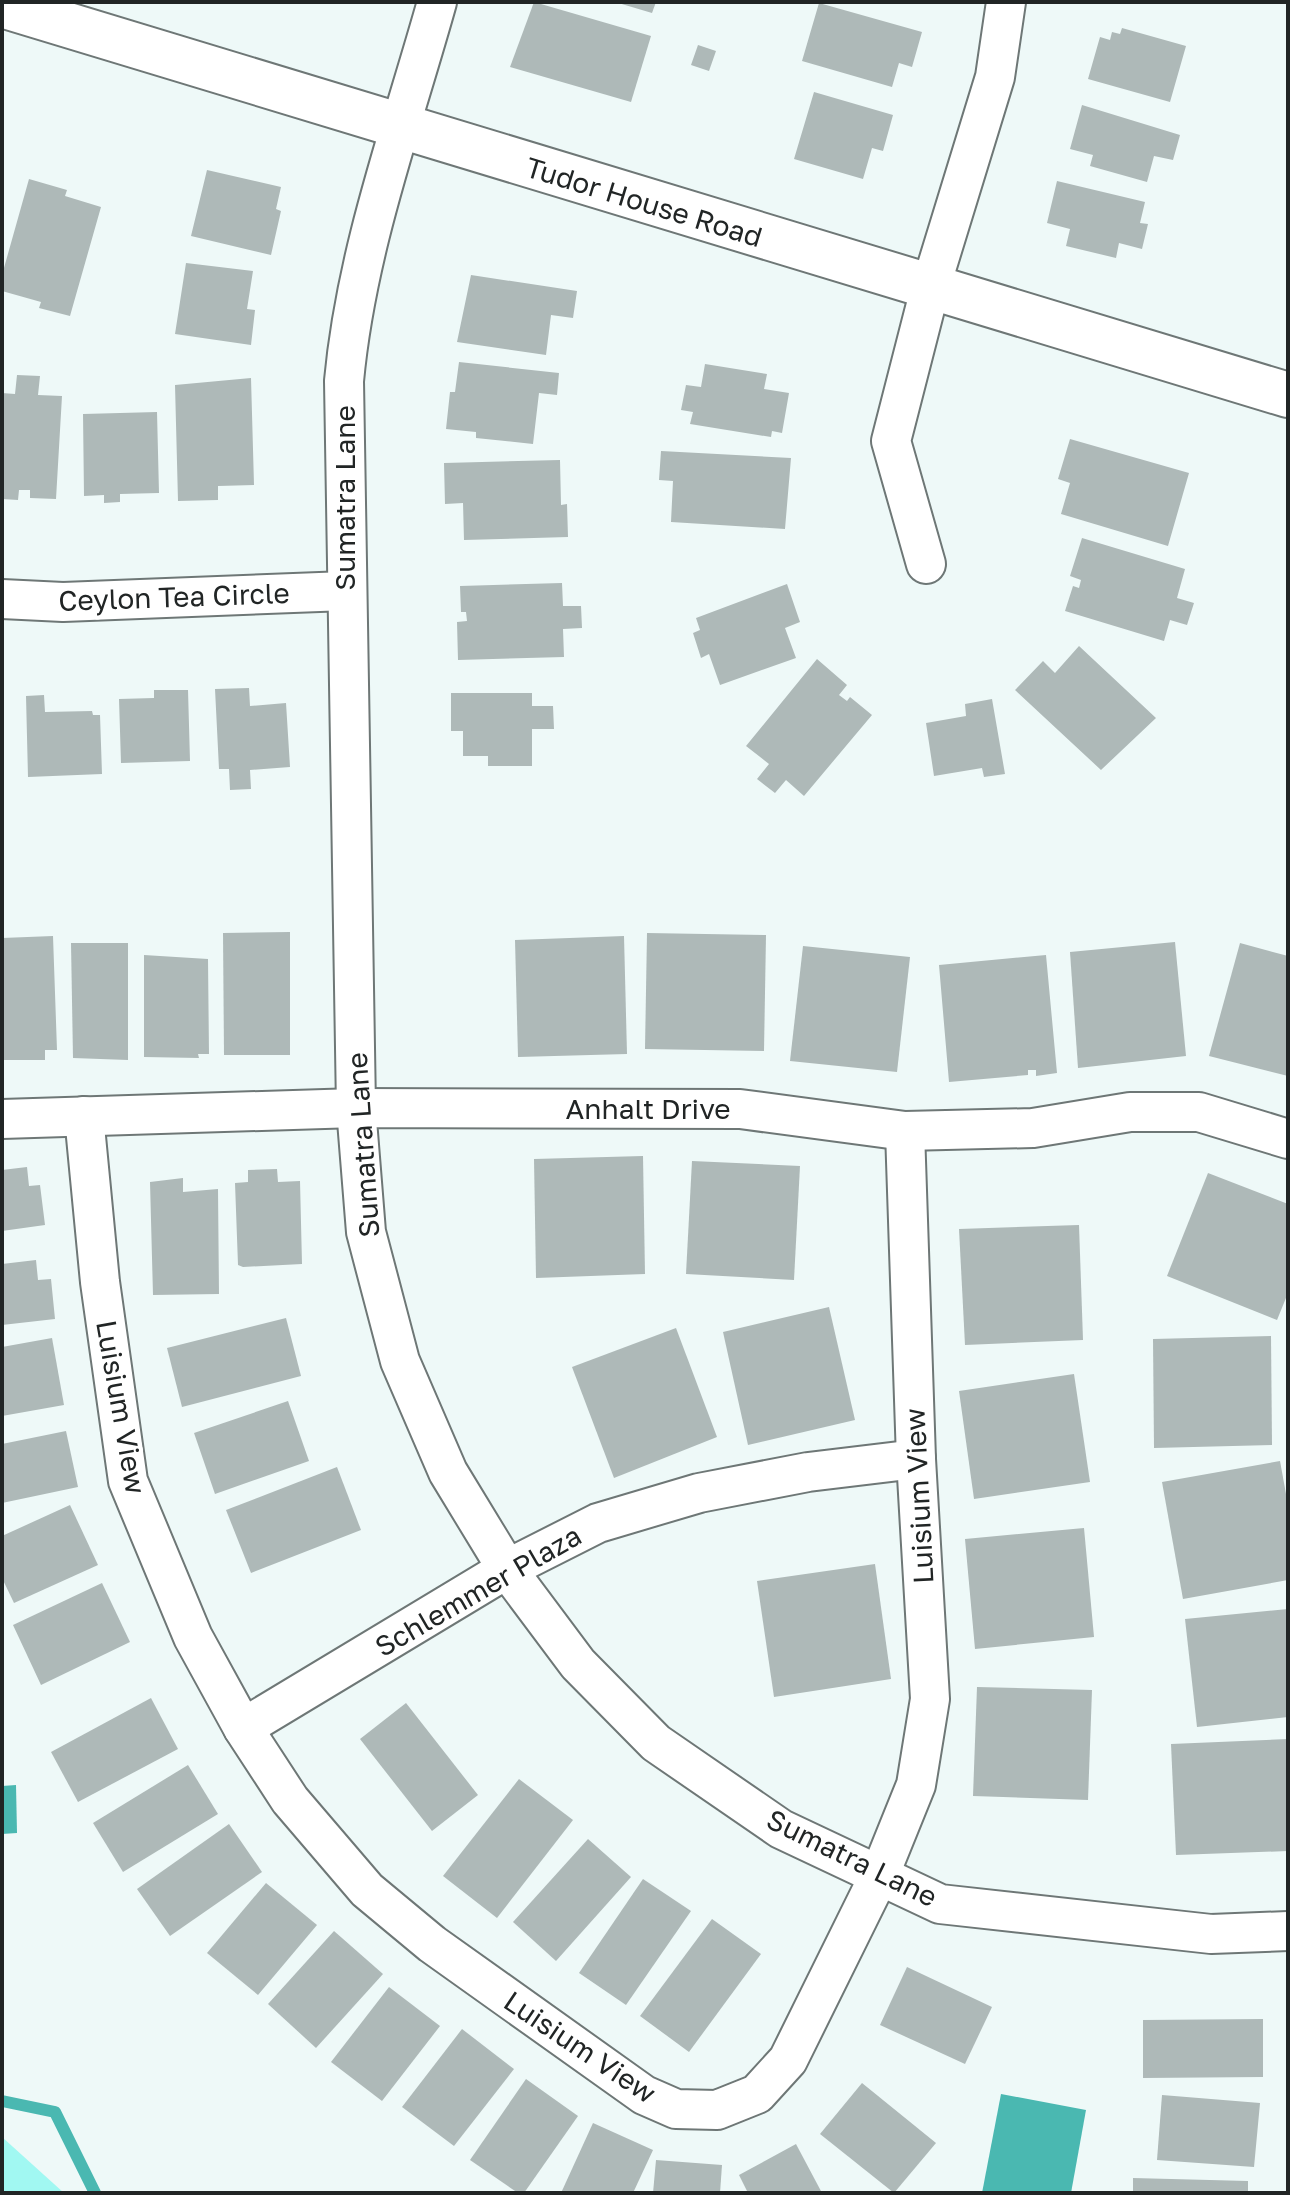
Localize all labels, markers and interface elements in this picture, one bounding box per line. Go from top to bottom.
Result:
street label: Tudor House Road [522,150,766,253]
street label: Sumatra Lane [328,405,361,591]
street label: Ceylon Tea Circle [58,576,290,617]
street label: Sumatra Lane [340,1051,385,1239]
street label: Anhalt Drive [565,1092,731,1125]
street label: Luisium View [90,1317,153,1496]
street label: Luisium View [897,1407,940,1585]
street label: Schlemmer Plaza [369,1518,587,1663]
street label: Sumatra Lane [762,1802,943,1913]
street label: Luisium View [498,1984,662,2109]

